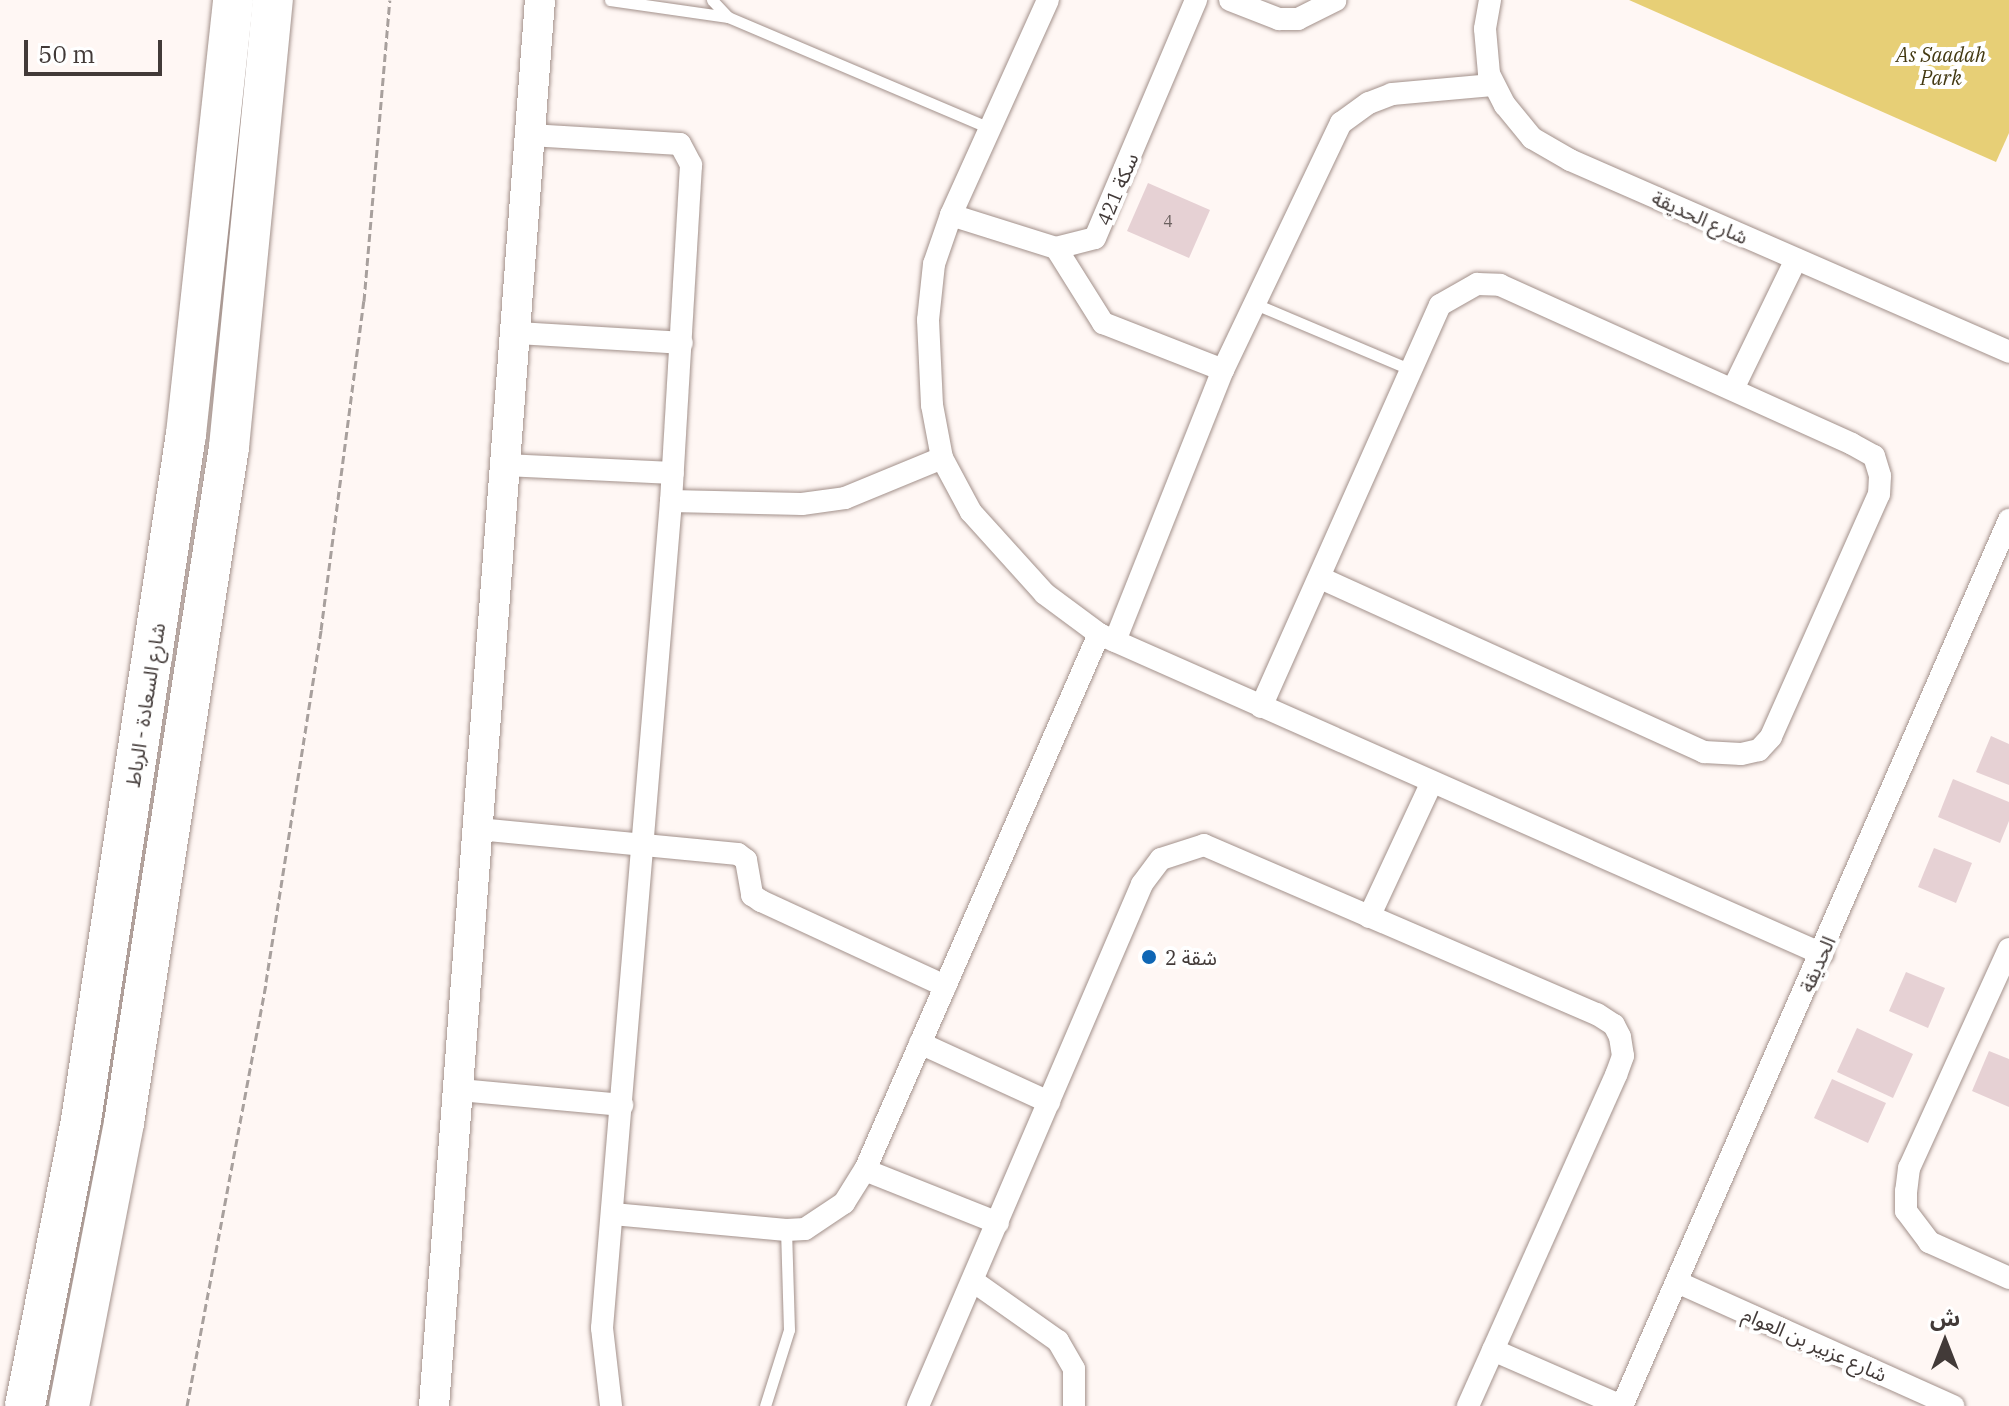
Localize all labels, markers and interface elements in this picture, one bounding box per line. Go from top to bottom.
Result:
scale bar [28,24,166,74]
text: 50 m [38,38,95,70]
park label: As Saadah Park [1896,43,1986,90]
street label: سكة 421 [1091,149,1143,229]
street label: شارع الحديقة [1648,185,1752,249]
house number: 4 [1163,211,1173,231]
street label: شارع السعادة - الرباط [120,621,170,789]
street label: الحديقة [1794,932,1840,996]
place label: شقة 2 [1165,945,1217,969]
marker: شقة 2 [1140,948,1158,966]
street label: شارع عزبير بن العوام [1739,1301,1891,1387]
north arrow [1905,1302,1985,1382]
text: ش [1930,1303,1960,1332]

